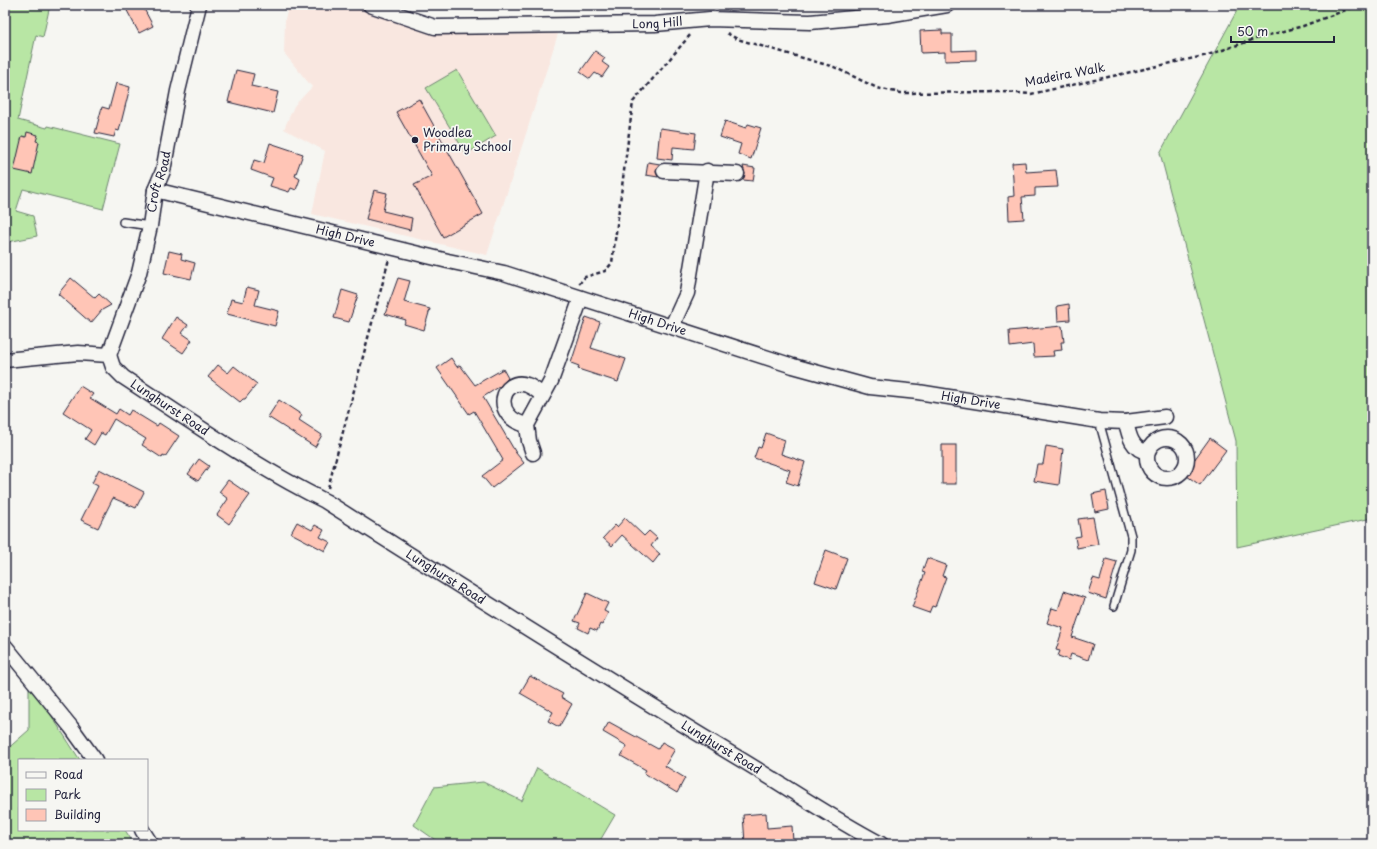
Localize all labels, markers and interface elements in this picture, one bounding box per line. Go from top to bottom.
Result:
street label: Long Hill [632,12,683,32]
scale bar [1231,18,1334,44]
text: 50 m [1237,22,1268,40]
street label: Madeira Walk [1023,57,1106,91]
place label: Woodlea Primary School [423,123,511,155]
marker: Woodlea Primary School [410,135,420,145]
street label: Croft Road [142,149,175,214]
street label: High Drive [314,219,377,251]
street label: High Drive [626,304,689,339]
street label: Lunghurst Road [127,374,213,439]
street label: High Drive [940,386,1002,413]
street label: Lunghurst Road [403,544,489,608]
street label: Lunghurst Road [678,716,765,778]
legend [18,759,148,831]
text: Road [54,765,83,783]
text: Park [54,785,81,803]
text: Building [54,805,101,823]

